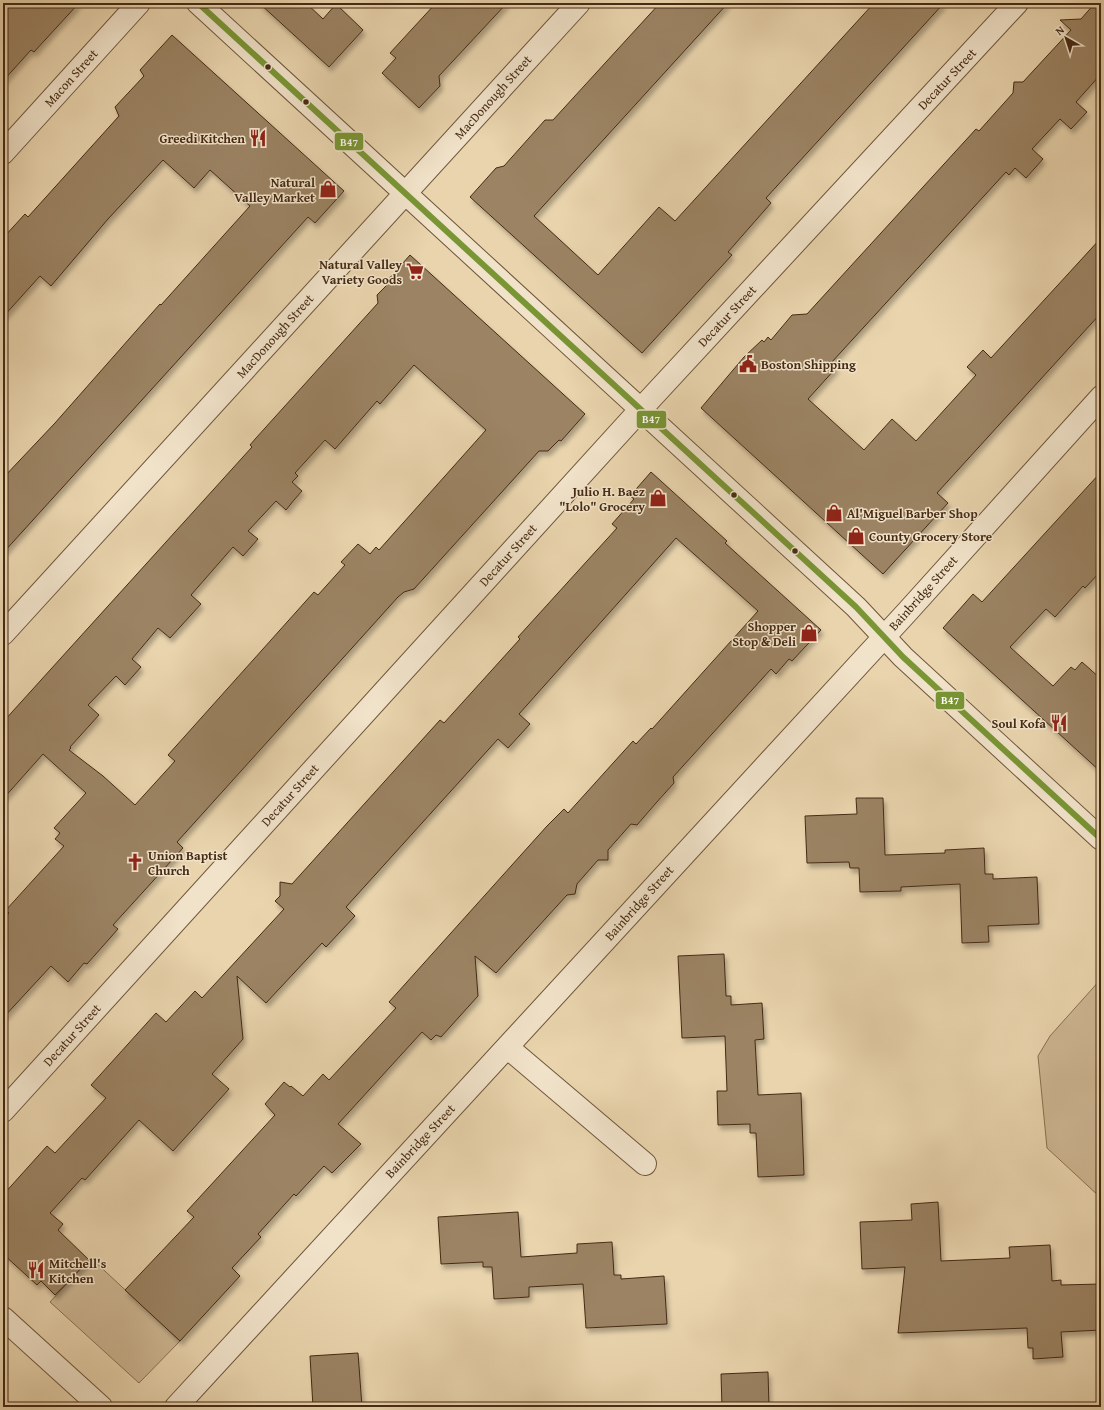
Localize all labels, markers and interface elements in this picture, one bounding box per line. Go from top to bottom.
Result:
north arrow [1046,18,1086,58]
text: N [1052,21,1068,39]
street label: Decatur Street [913,43,981,114]
street label: Macon Street [40,44,103,111]
street label: MacDonough Street [450,50,536,143]
unlabelled marker [263,62,273,72]
unlabelled marker [301,97,311,107]
restaurant icon: Greedi Kitchen [248,128,268,148]
place label: Greedi Kitchen [159,129,245,148]
line badge: B47 [334,132,364,151]
text: B47 [340,134,358,150]
place label: Natural Valley Market [234,173,315,207]
shop icon: Natural Valley Market [318,179,338,199]
place label: Natural Valley Variety Goods [319,255,402,289]
supermarket icon: Natural Valley Variety Goods [405,261,425,281]
street label: Decatur Street [693,280,761,351]
street label: MacDonough Street [232,289,318,382]
public building icon: Boston Shipping [738,354,758,374]
place label: Boston Shipping [761,355,856,374]
line badge: B47 [636,410,667,429]
text: B47 [642,411,660,427]
place label: Julio H. Baez "Lolo" Grocery [559,482,645,516]
shop icon: Julio H. Baez "Lolo" Grocery [648,488,668,508]
unlabelled marker [729,490,739,500]
shop icon: Al'Miguel Barber Shop [824,503,844,523]
place label: Al'Miguel Barber Shop [847,504,978,523]
street label: Decatur Street [475,519,542,591]
shop icon: County Grocery Store [846,526,866,546]
place label: County Grocery Store [869,527,992,546]
unlabelled marker [790,546,800,556]
street label: Bainbridge Street [884,551,962,635]
place label: Shopper Stop & Deli [732,617,796,651]
shop icon: Shopper Stop & Deli [799,623,819,643]
line badge: B47 [935,691,965,710]
text: B47 [941,692,959,708]
restaurant icon: Soul Kofa [1049,713,1069,733]
place label: Soul Kofa [992,714,1046,733]
street label: Decatur Street [257,759,324,831]
place label: Union Baptist Church [148,846,228,880]
church icon: Union Baptist Church [125,852,145,872]
street label: Bainbridge Street [600,861,678,945]
street label: Decatur Street [39,999,106,1071]
street label: Bainbridge Street [380,1099,460,1182]
place label: Mitchell's Kitchen [49,1254,107,1288]
restaurant icon: Mitchell's Kitchen [26,1260,46,1280]

